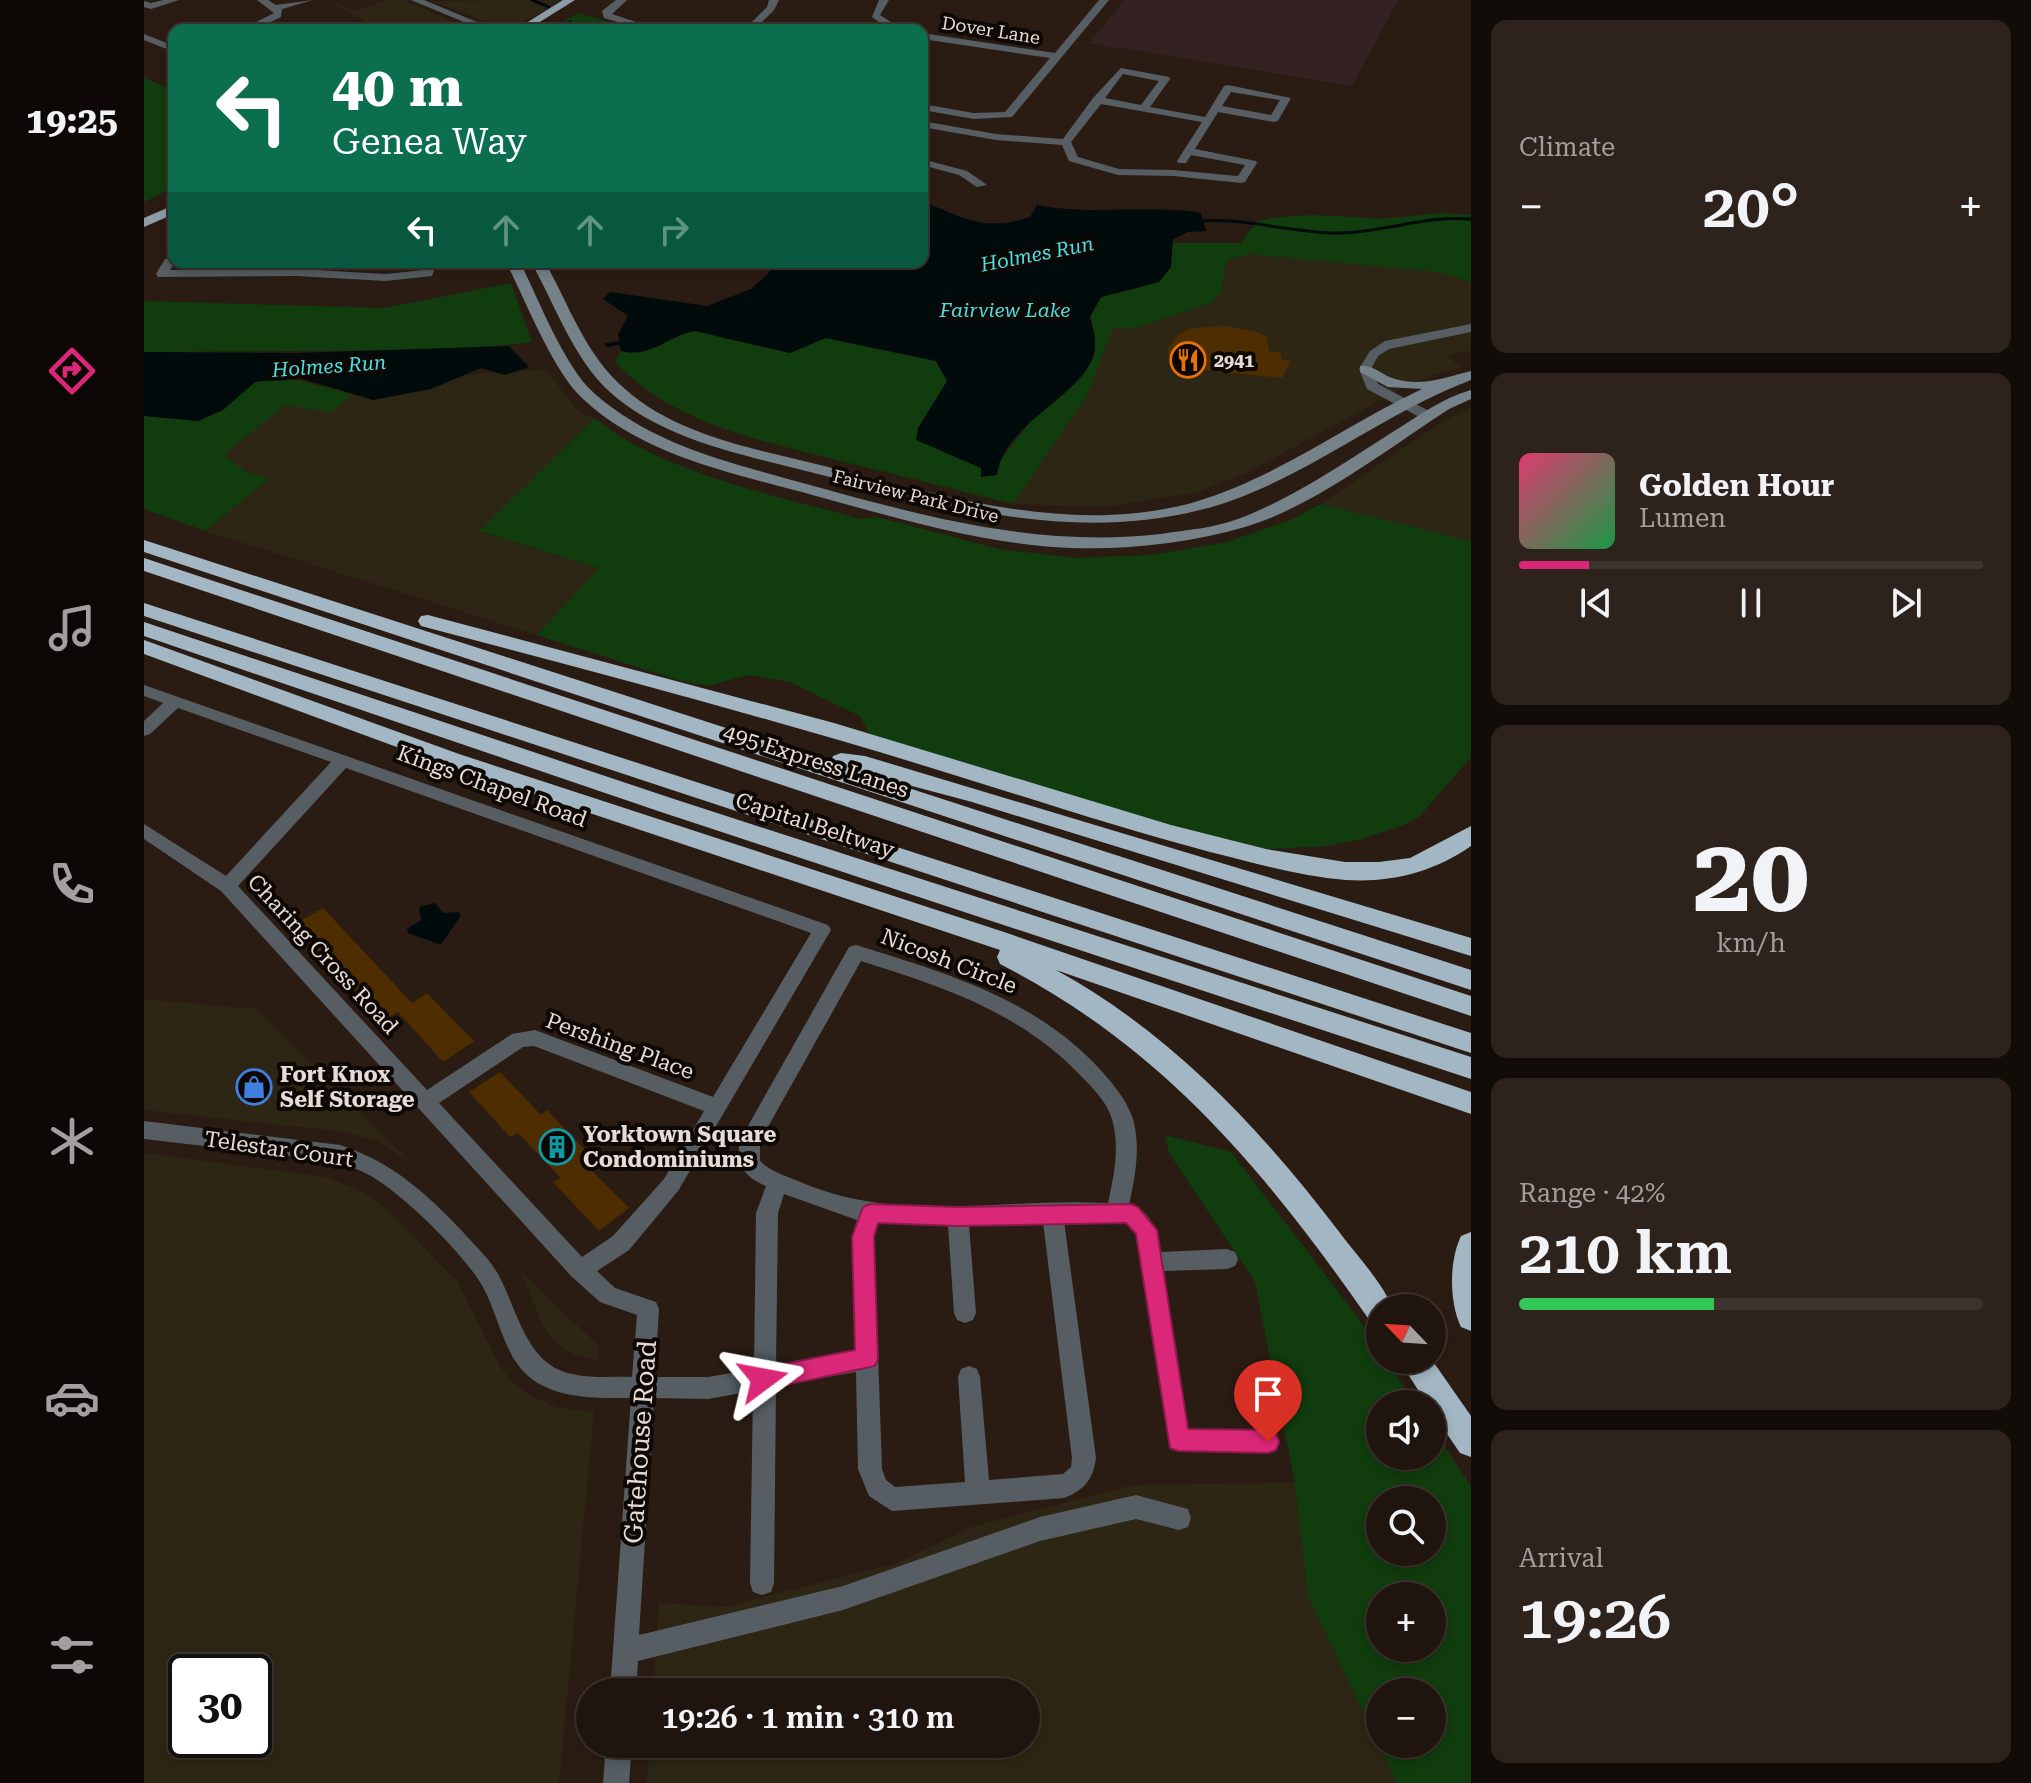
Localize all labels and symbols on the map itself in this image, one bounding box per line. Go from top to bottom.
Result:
street label: Dover Lane [940,12,1042,48]
water label: Holmes Run [977,231,1096,277]
water label: Fairview Lake [939,298,1070,322]
restaurant icon: 2941 [1169,341,1207,379]
water label: Holmes Run [270,350,387,382]
place label: 2941 [1214,350,1254,371]
street label: Fairview Park Drive [831,465,1001,527]
street label: 495 Express Lanes [720,719,912,803]
street label: Kings Chapel Road [394,740,590,832]
street label: Capital Beltway [732,788,898,862]
street label: Charing Cross Road [243,869,403,1039]
street label: Nicosh Circle [877,924,1021,998]
street label: Pershing Place [543,1008,697,1084]
place label: Fort Knox Self Storage [280,1062,415,1112]
shop icon: Fort Knox Self Storage [235,1068,273,1106]
place label: Yorktown Square Condominiums [583,1122,776,1172]
street label: Telestar Court [203,1126,355,1172]
building icon: Yorktown Square Condominiums [538,1128,576,1166]
north arrow [1366,1294,1446,1374]
position arrow [721,1337,805,1421]
street label: Gatehouse Road [618,1339,662,1545]
pin [1234,1360,1302,1442]
speed limit sign: 30 [168,1654,272,1758]

